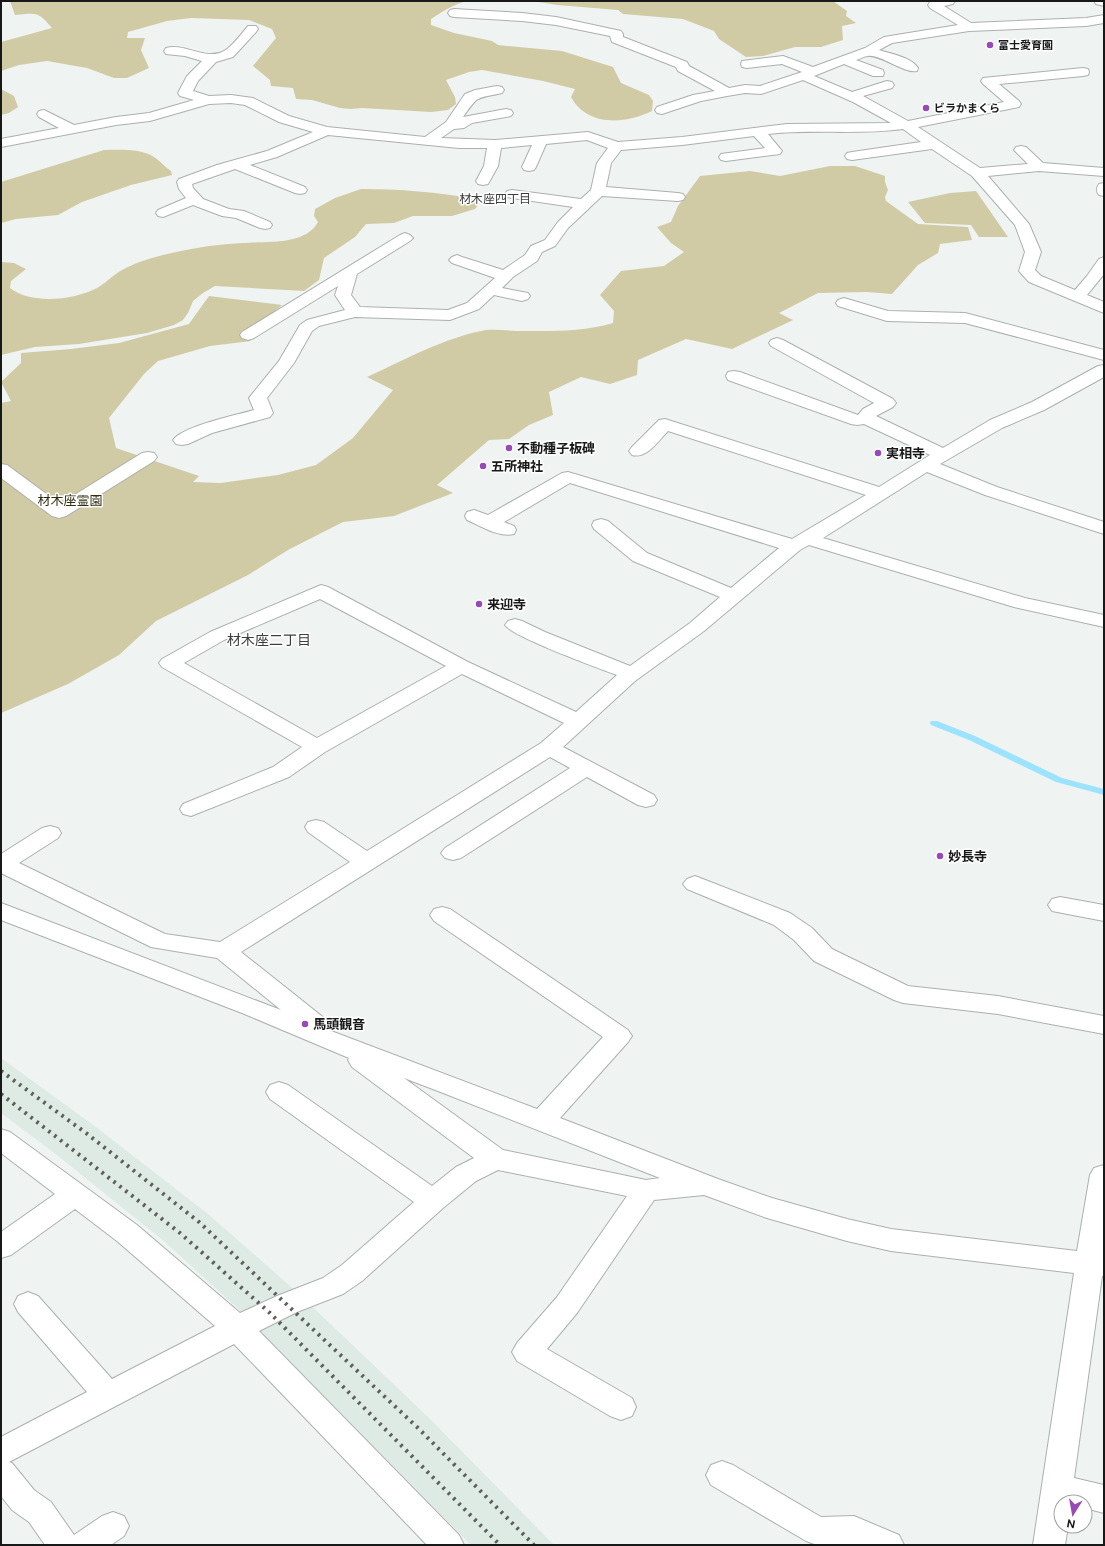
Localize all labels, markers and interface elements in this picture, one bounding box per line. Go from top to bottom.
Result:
place label: 富士愛育園 [998,39,1053,51]
marker: 富士愛育園 [985,40,995,50]
place label: ビラかまくら [934,102,1000,114]
marker: ビラかまくら [921,103,931,113]
district label: 材木座四丁目 [459,192,531,206]
place label: 不動種子板碑 [517,441,595,456]
marker: 不動種子板碑 [504,443,514,453]
place label: 実相寺 [886,446,925,461]
marker: 実相寺 [873,448,883,458]
place label: 五所神社 [491,459,543,474]
marker: 五所神社 [478,461,488,471]
park label: 材木座霊園 [37,493,103,508]
place label: 来迎寺 [487,597,526,612]
marker: 来迎寺 [474,599,484,609]
district label: 材木座二丁目 [227,632,311,648]
place label: 妙長寺 [948,849,987,864]
marker: 妙長寺 [935,851,945,861]
place label: 馬頭観音 [313,1017,365,1032]
marker: 馬頭観音 [300,1019,310,1029]
north arrow [1053,1494,1093,1534]
text: N [1066,1517,1076,1531]

